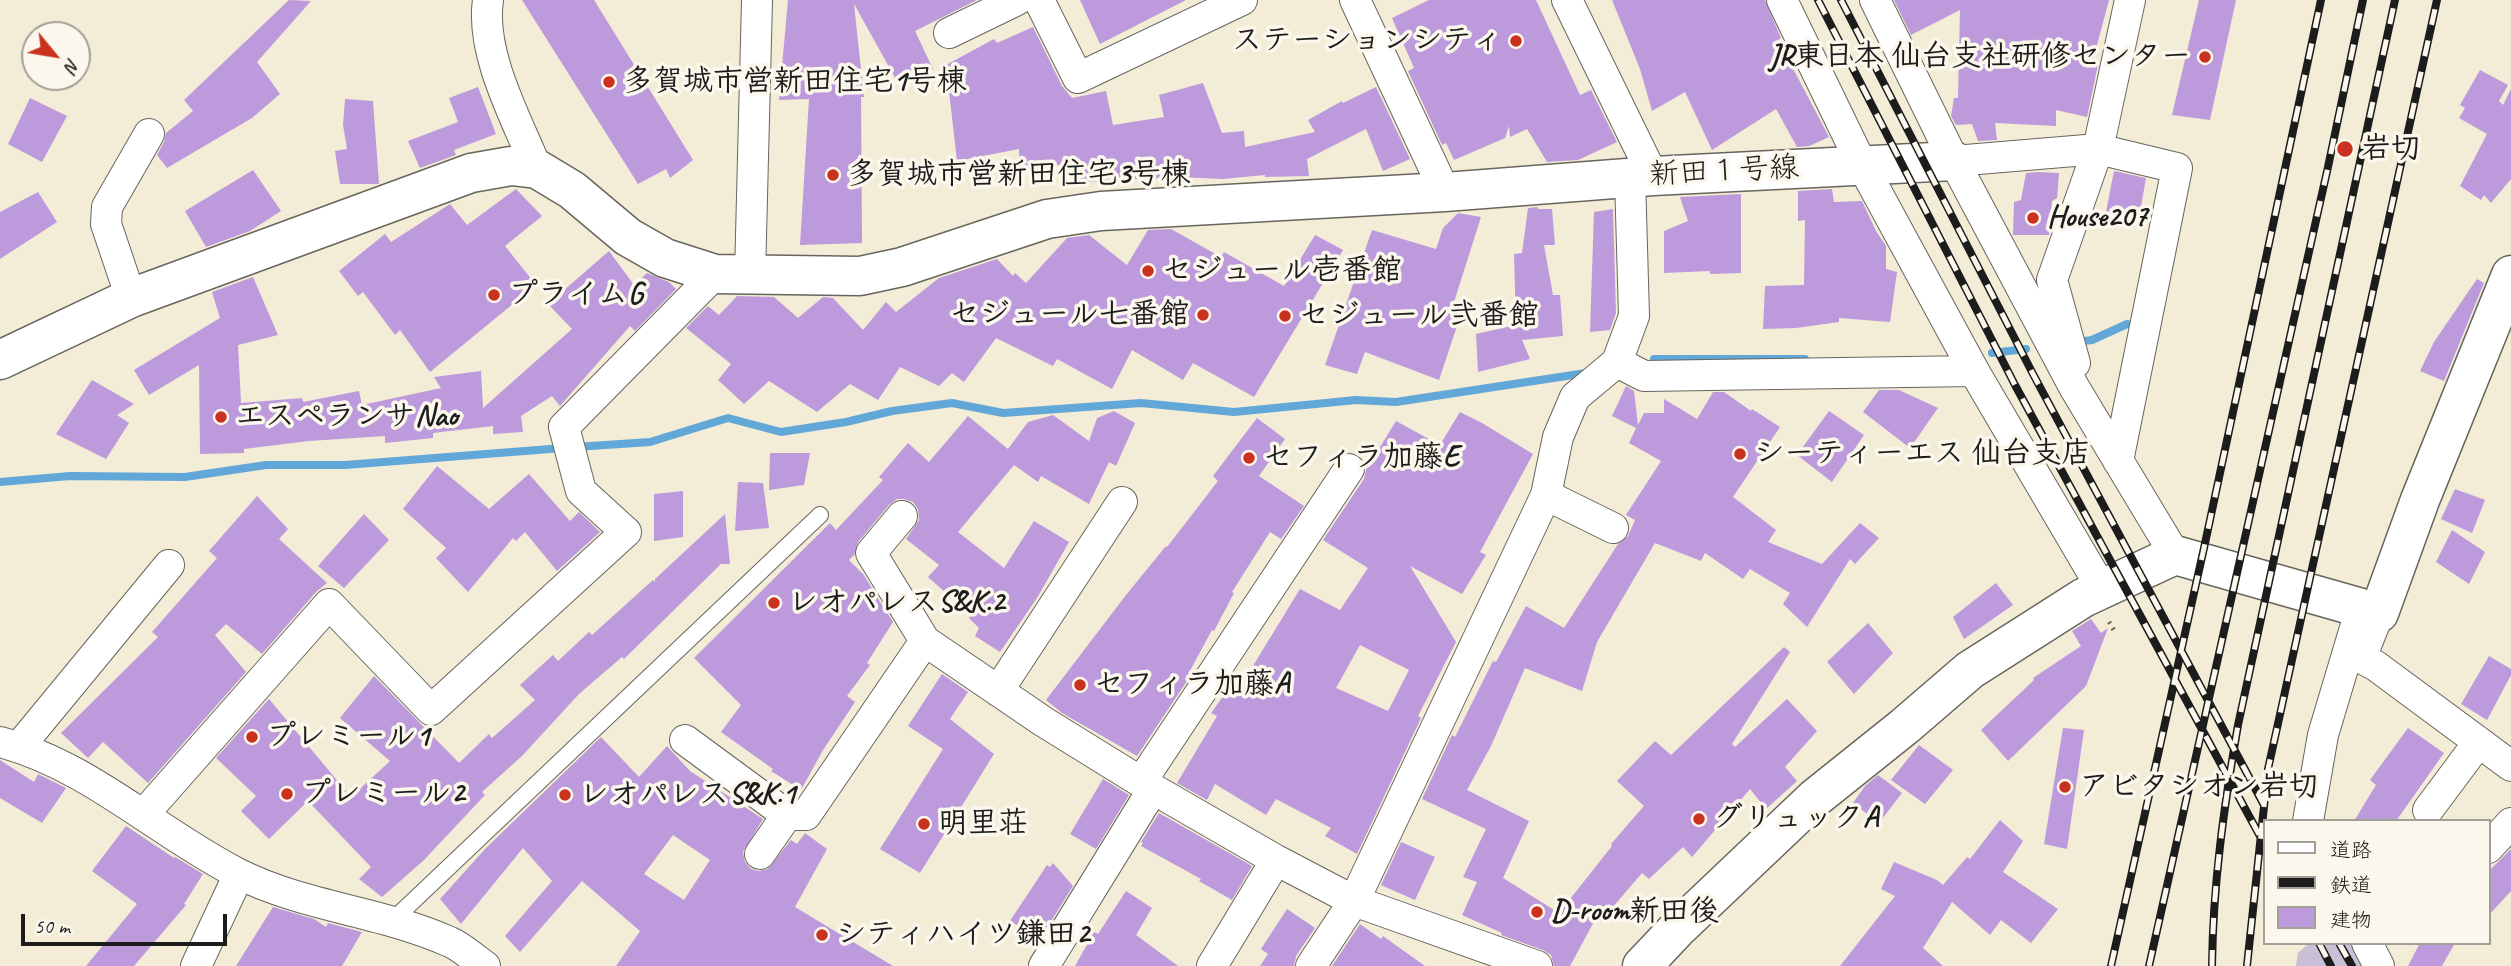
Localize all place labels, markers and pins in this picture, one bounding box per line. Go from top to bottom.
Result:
place label: ステーションシティ [1232,23,1502,59]
marker: ステーションシティ [1508,33,1524,49]
place label: JR東日本 仙台支社研修センター [1769,39,2191,75]
marker: JR東日本 仙台支社研修センター [2197,49,2213,65]
place label: 多賀城市営新田住宅1号棟 [623,64,966,100]
marker: 多賀城市営新田住宅1号棟 [601,74,617,90]
place label: 岩切 [2361,131,2421,167]
marker: 岩切 [2335,139,2355,159]
place label: 多賀城市営新田住宅3号棟 [847,157,1190,193]
marker: 多賀城市営新田住宅3号棟 [825,167,841,183]
place label: House207 [2047,200,2147,236]
marker: House207 [2025,210,2041,226]
place label: セジュール壱番館 [1162,253,1401,289]
marker: セジュール壱番館 [1140,263,1156,279]
place label: プライムG [508,277,643,313]
marker: プライムG [486,287,502,303]
place label: セジュール七番館 [950,297,1189,333]
place label: セジュール弐番館 [1299,298,1538,334]
marker: セジュール七番館 [1195,307,1211,323]
marker: セジュール弐番館 [1277,308,1293,324]
place label: エスペランサNao [235,399,458,435]
marker: エスペランサNao [213,409,229,425]
place label: シーティーエス 仙台支店 [1754,436,2091,472]
place label: セフィラ加藤E [1263,440,1459,476]
marker: シーティーエス 仙台支店 [1732,446,1748,462]
marker: セフィラ加藤E [1241,450,1257,466]
place label: レオパレスS&K.2 [788,585,1004,621]
marker: レオパレスS&K.2 [766,595,782,611]
place label: セフィラ加藤A [1094,667,1289,703]
marker: セフィラ加藤A [1072,677,1088,693]
place label: プレミール1 [266,719,429,755]
marker: プレミール1 [244,729,260,745]
place label: アビタシオン岩切 [2079,769,2319,805]
place label: プレミール2 [301,776,464,812]
place label: レオパレスS&K.1 [579,777,795,813]
marker: アビタシオン岩切 [2057,779,2073,795]
marker: プレミール2 [279,786,295,802]
marker: レオパレスS&K.1 [557,787,573,803]
place label: グリュックA [1713,801,1878,837]
place label: 明里荘 [938,806,1028,842]
marker: グリュックA [1691,811,1707,827]
marker: 明里荘 [916,816,932,832]
place label: D-room新田後 [1551,894,1719,930]
marker: D-room新田後 [1529,904,1545,920]
place label: シティハイツ鎌田2 [836,917,1089,953]
marker: シティハイツ鎌田2 [814,927,830,943]

